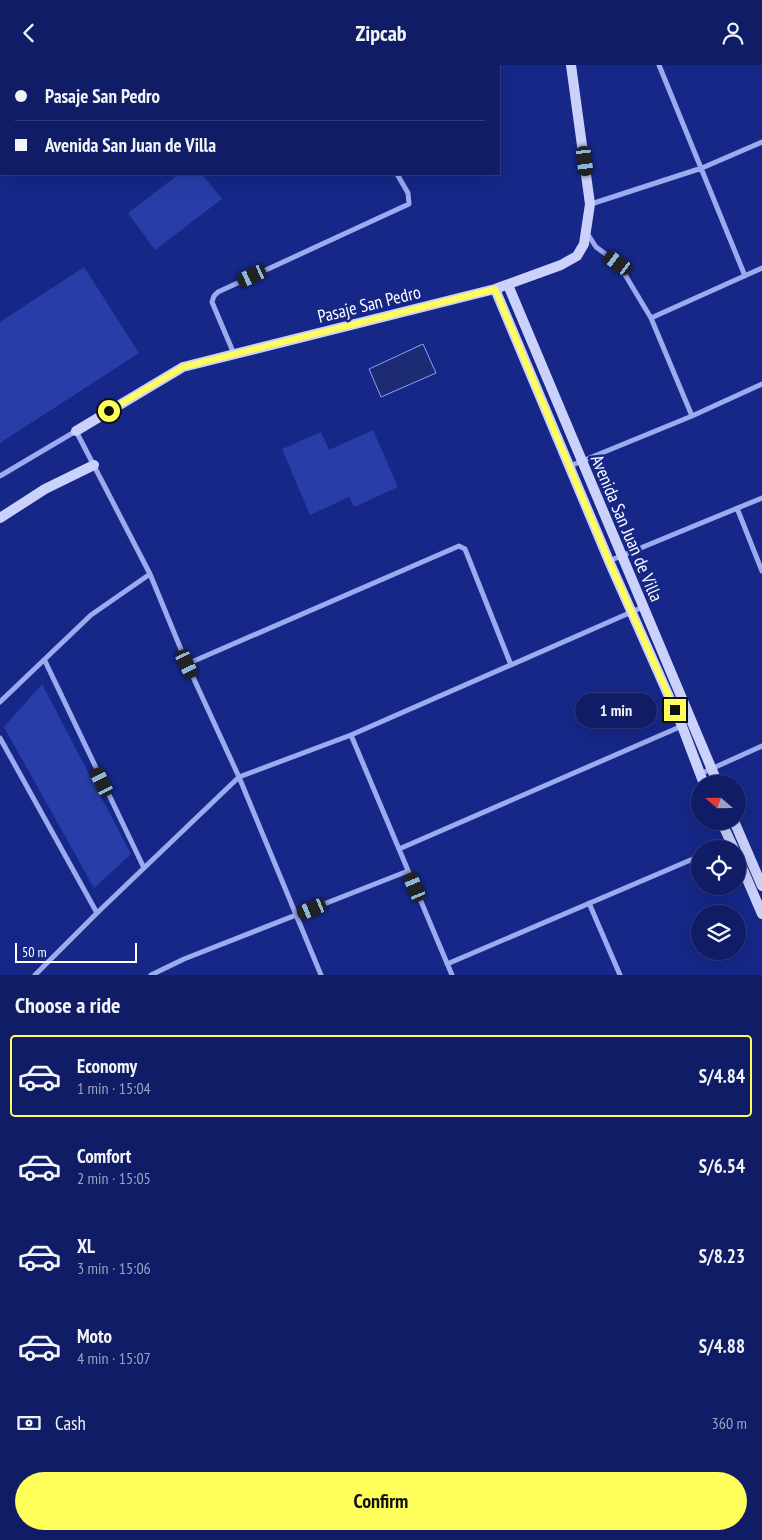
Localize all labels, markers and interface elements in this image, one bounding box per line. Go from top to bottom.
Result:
icon: back [15,19,43,47]
text: Zipcab [355,19,407,47]
icon: person [719,19,747,47]
text: Pasaje San Pedro [45,84,160,108]
text: Avenida San Juan de Villa [45,133,216,157]
car [575,145,594,177]
car [601,248,634,278]
car [235,263,268,289]
street label: Pasaje San Pedro [315,280,423,328]
route start [98,400,120,422]
street label: Avenida San Juan de Villa [586,451,668,605]
car [173,647,200,681]
callout: 1 min [575,693,658,727]
route end [664,699,686,721]
text: 1 min [600,700,632,720]
car [88,765,115,799]
north arrow [691,775,746,830]
map controls [691,775,746,960]
button: locate [691,840,746,895]
car [402,870,427,904]
car [295,896,328,922]
button: layers [691,905,746,960]
scale bar [15,940,138,963]
text: 50 m [22,943,47,961]
text: Choose a ride [15,991,120,1019]
icon: car [17,1054,62,1099]
text: Economy [77,1054,137,1078]
text: S/4.84 [699,1064,745,1088]
text: 1 min · 15:04 [77,1078,151,1098]
icon: car [17,1144,62,1189]
text: Comfort [77,1144,131,1168]
text: S/6.54 [699,1154,745,1178]
text: 2 min · 15:05 [77,1168,151,1188]
icon: car [17,1234,62,1279]
text: XL [77,1234,95,1258]
text: S/8.23 [699,1244,745,1268]
text: 3 min · 15:06 [77,1258,151,1278]
icon: car [17,1324,62,1369]
text: Moto [77,1324,112,1348]
text: S/4.88 [699,1334,745,1358]
text: 4 min · 15:07 [77,1348,151,1368]
icon: cash [15,1409,43,1437]
text: Cash [55,1411,86,1435]
text: 360 m [712,1413,747,1433]
button: Confirm [15,1472,747,1530]

